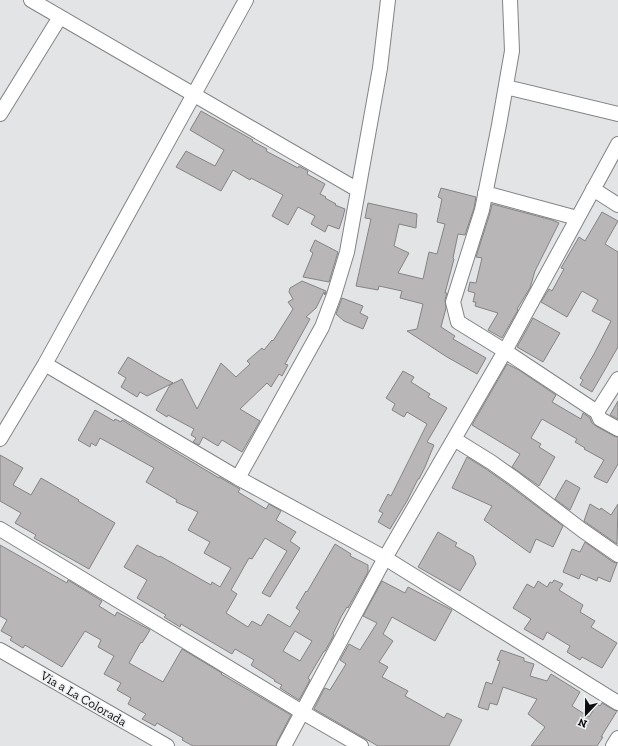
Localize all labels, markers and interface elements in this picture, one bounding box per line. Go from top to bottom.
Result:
street label: Via a La Colorada [37,667,130,730]
north arrow [566,694,606,734]
text: N [576,715,589,730]

